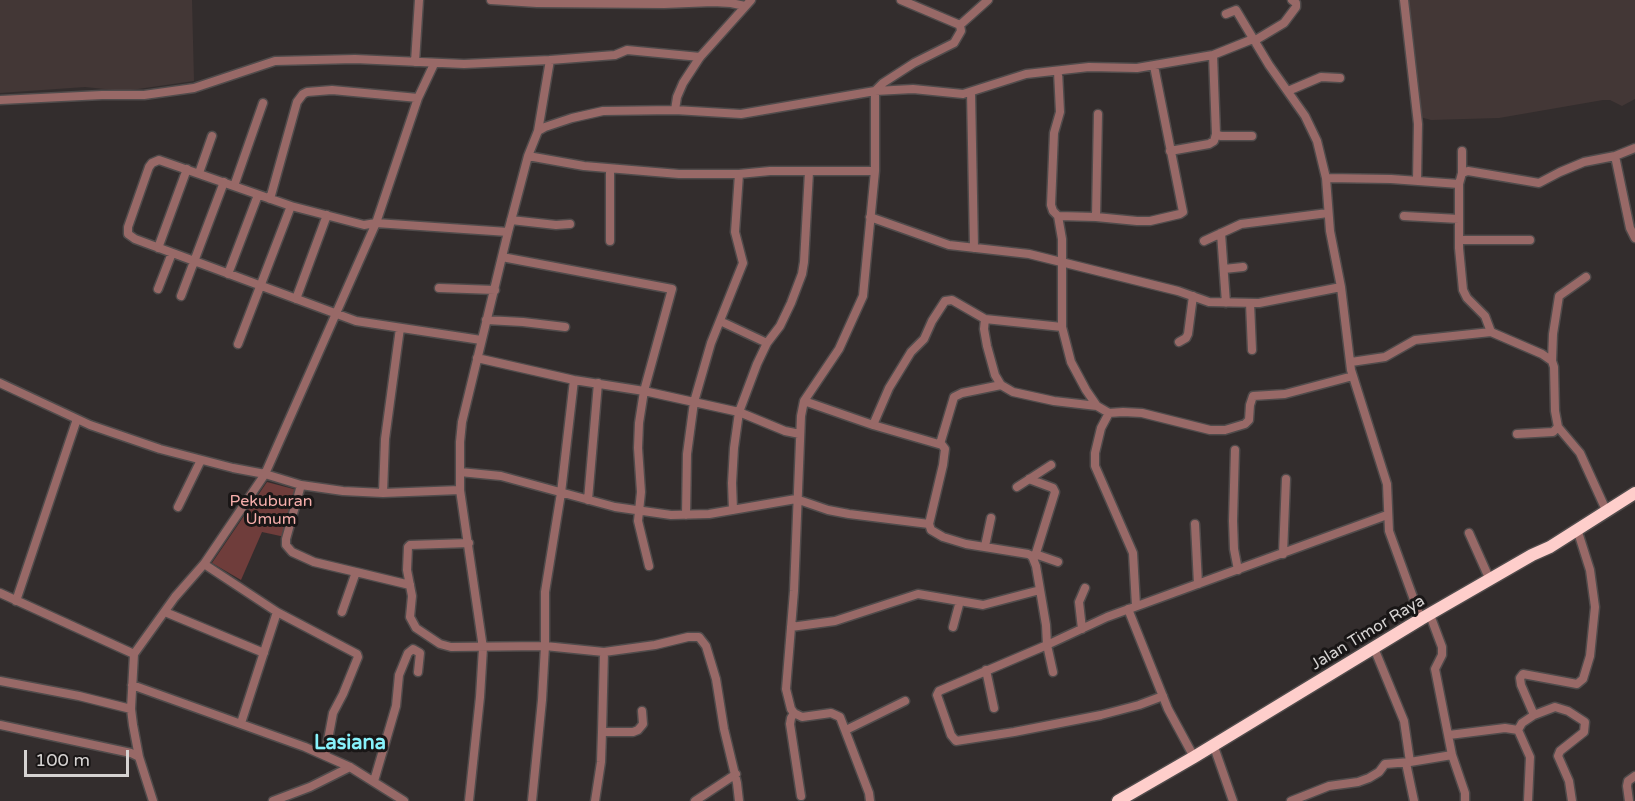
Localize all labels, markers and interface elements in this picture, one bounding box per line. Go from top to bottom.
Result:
park label: Pekuburan Umum [230,492,312,530]
street label: Jalan Timor Raya [1308,591,1428,675]
district label: Lasiana [314,732,386,756]
scale bar [27,738,132,776]
text: 100 m [35,749,90,771]

